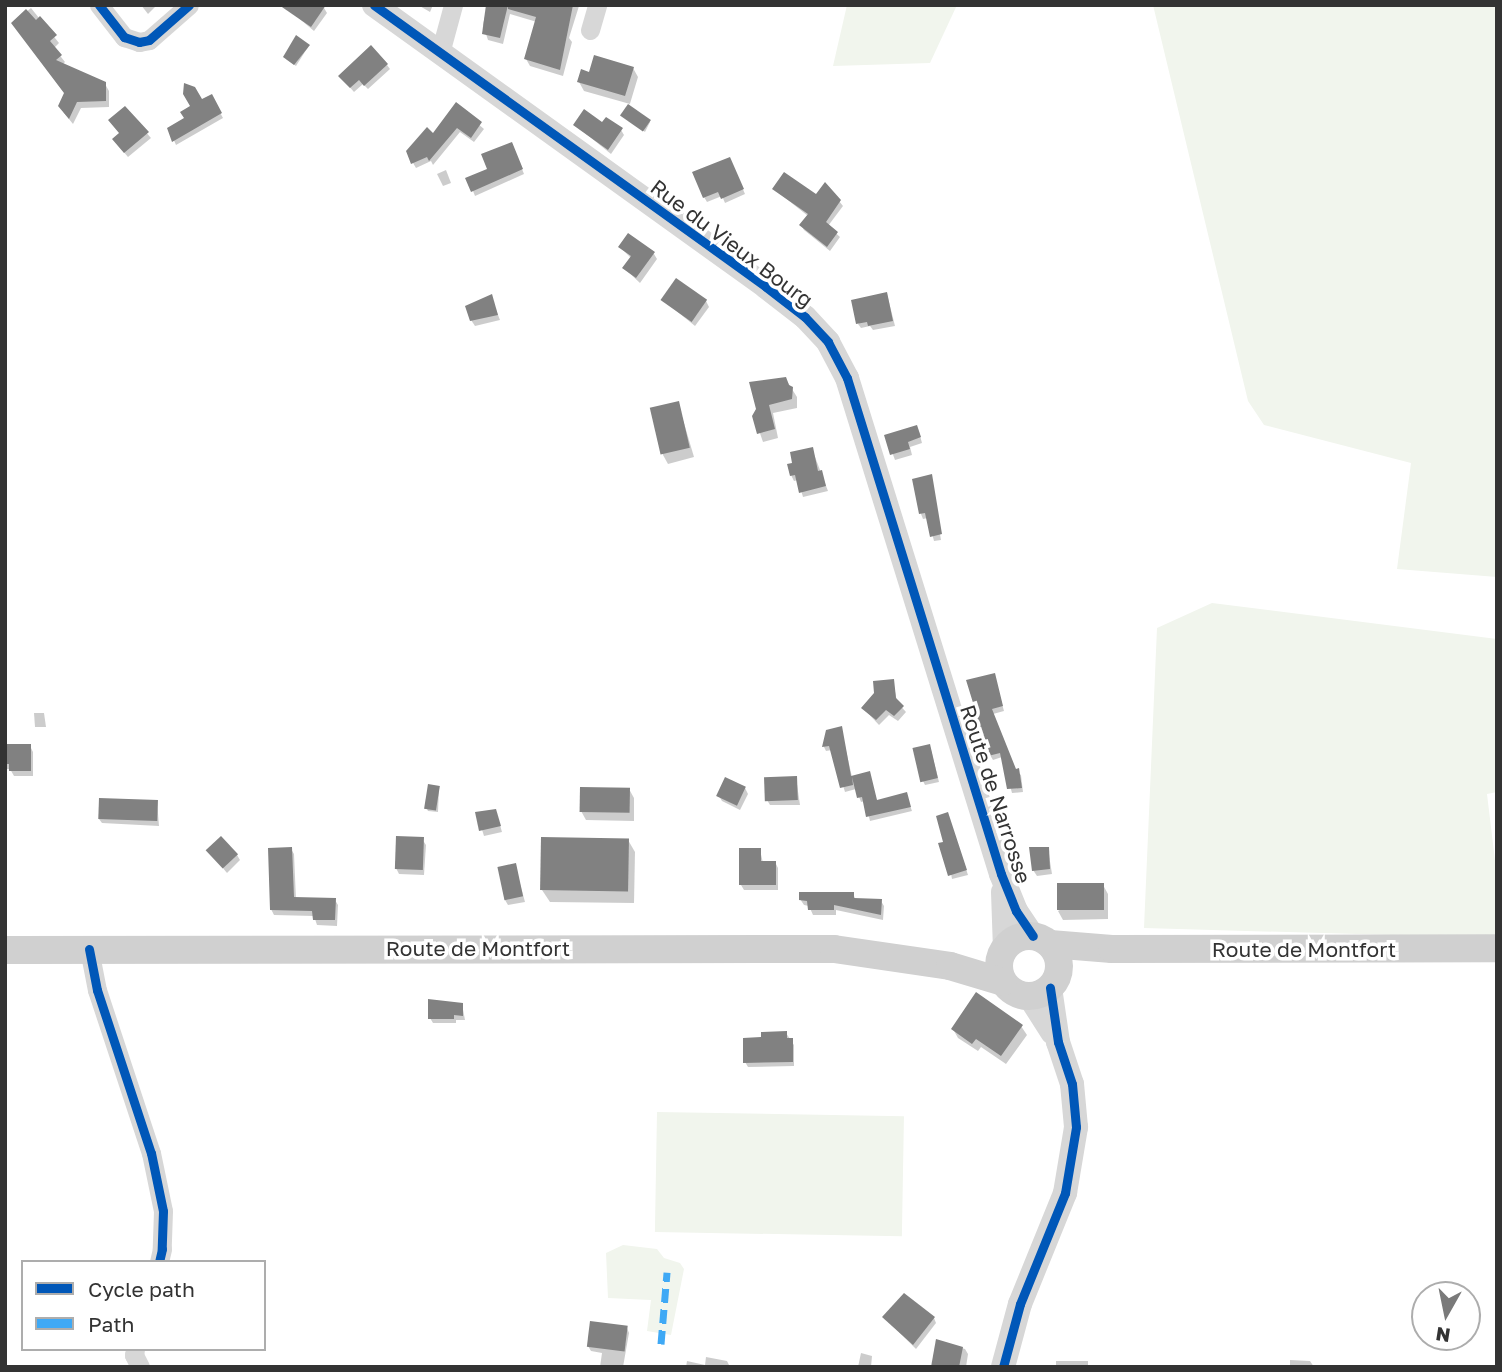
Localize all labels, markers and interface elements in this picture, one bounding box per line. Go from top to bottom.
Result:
street label: Rue du Vieux Bourg [646,174,818,312]
street label: Route de Narrosse [955,701,1037,887]
street label: Route de Montfort [386,935,570,961]
street label: Route de Montfort [1212,936,1396,962]
legend [21,1260,266,1351]
text: Cycle path [88,1276,195,1302]
north arrow [1411,1281,1481,1351]
text: Path [88,1311,135,1337]
text: N [1434,1323,1452,1348]

